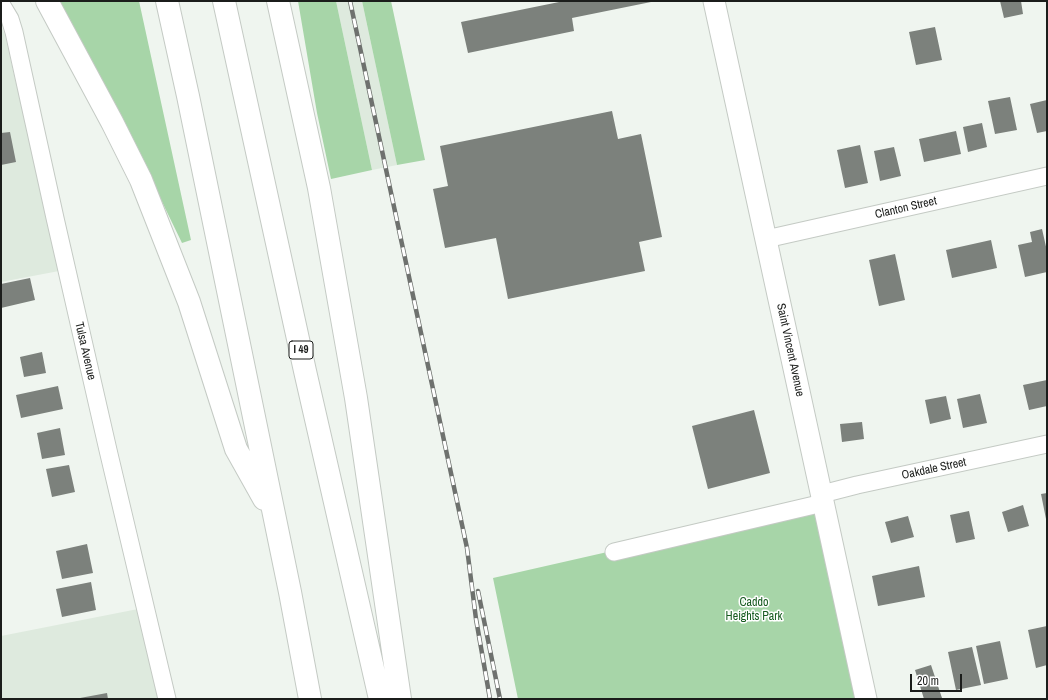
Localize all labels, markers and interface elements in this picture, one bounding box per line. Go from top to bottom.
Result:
street label: Clanton Street [874,194,938,222]
street label: Saint Vincent Avenue [773,302,807,398]
street label: Tulsa Avenue [71,321,99,381]
road number: I 49 [289,341,313,359]
street label: Oakdale Street [900,455,968,483]
park label: Caddo Heights Park [726,596,782,624]
scale bar [912,666,964,692]
text: 20 m [917,673,939,689]

